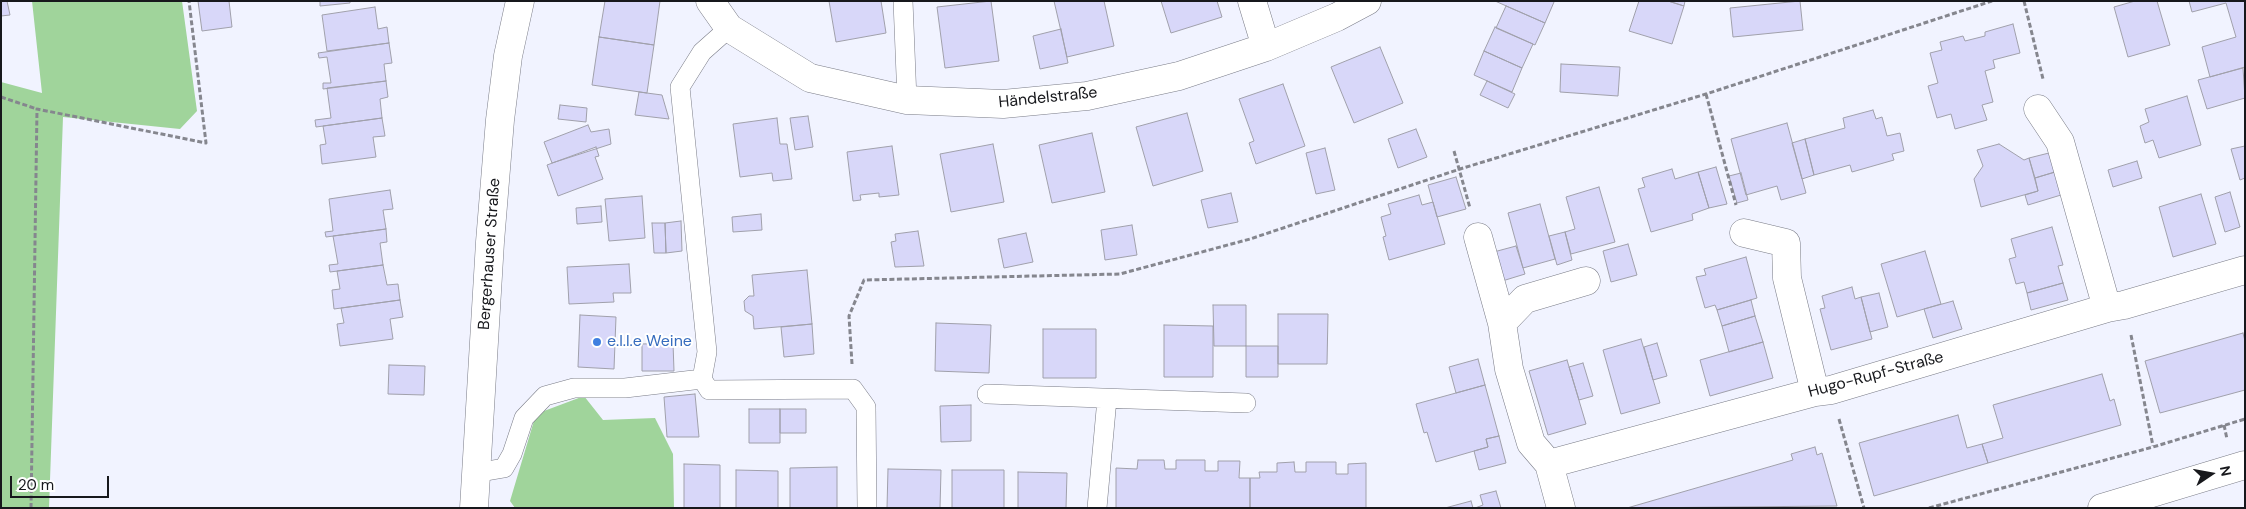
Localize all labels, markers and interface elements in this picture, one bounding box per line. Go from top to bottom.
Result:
street label: Händelstraße [998,83,1098,113]
street label: Bergerhauser Straße [475,177,505,331]
place label: e.l.l.e Weine [607,332,692,352]
marker: e.l.l.e Weine [591,336,603,348]
street label: Hugo-Rupf-Straße [1806,348,1946,402]
north arrow [2186,449,2236,499]
text: N [2216,464,2236,478]
scale bar [12,466,111,498]
text: 20 m [18,475,54,495]

